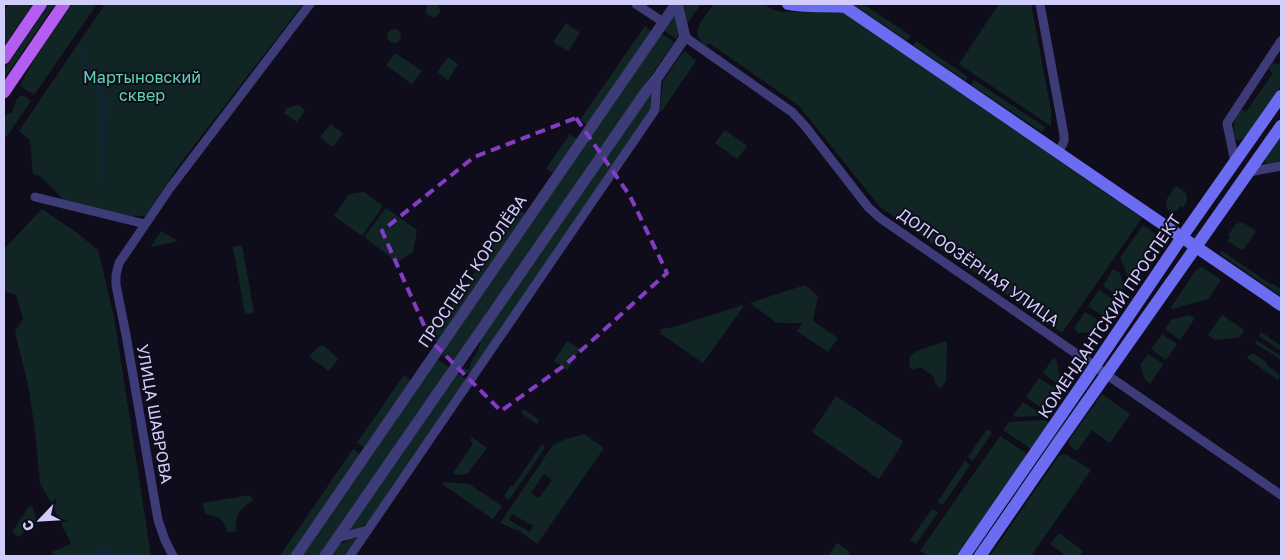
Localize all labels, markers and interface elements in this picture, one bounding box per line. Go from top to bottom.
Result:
park label: Мартыновский сквер [83,67,201,105]
street label: ПРОСПЕКТ КОРОЛЁВА [414,191,531,351]
street label: ДОЛГООЗЁРНАЯ УЛИЦА [895,204,1064,330]
street label: КОМЕНДАНТСКИЙ ПРОСПЕКТ [1033,210,1185,422]
street label: УЛИЦА ШАВРОВА [133,343,177,486]
north arrow [15,495,65,545]
text: С [18,518,38,534]

